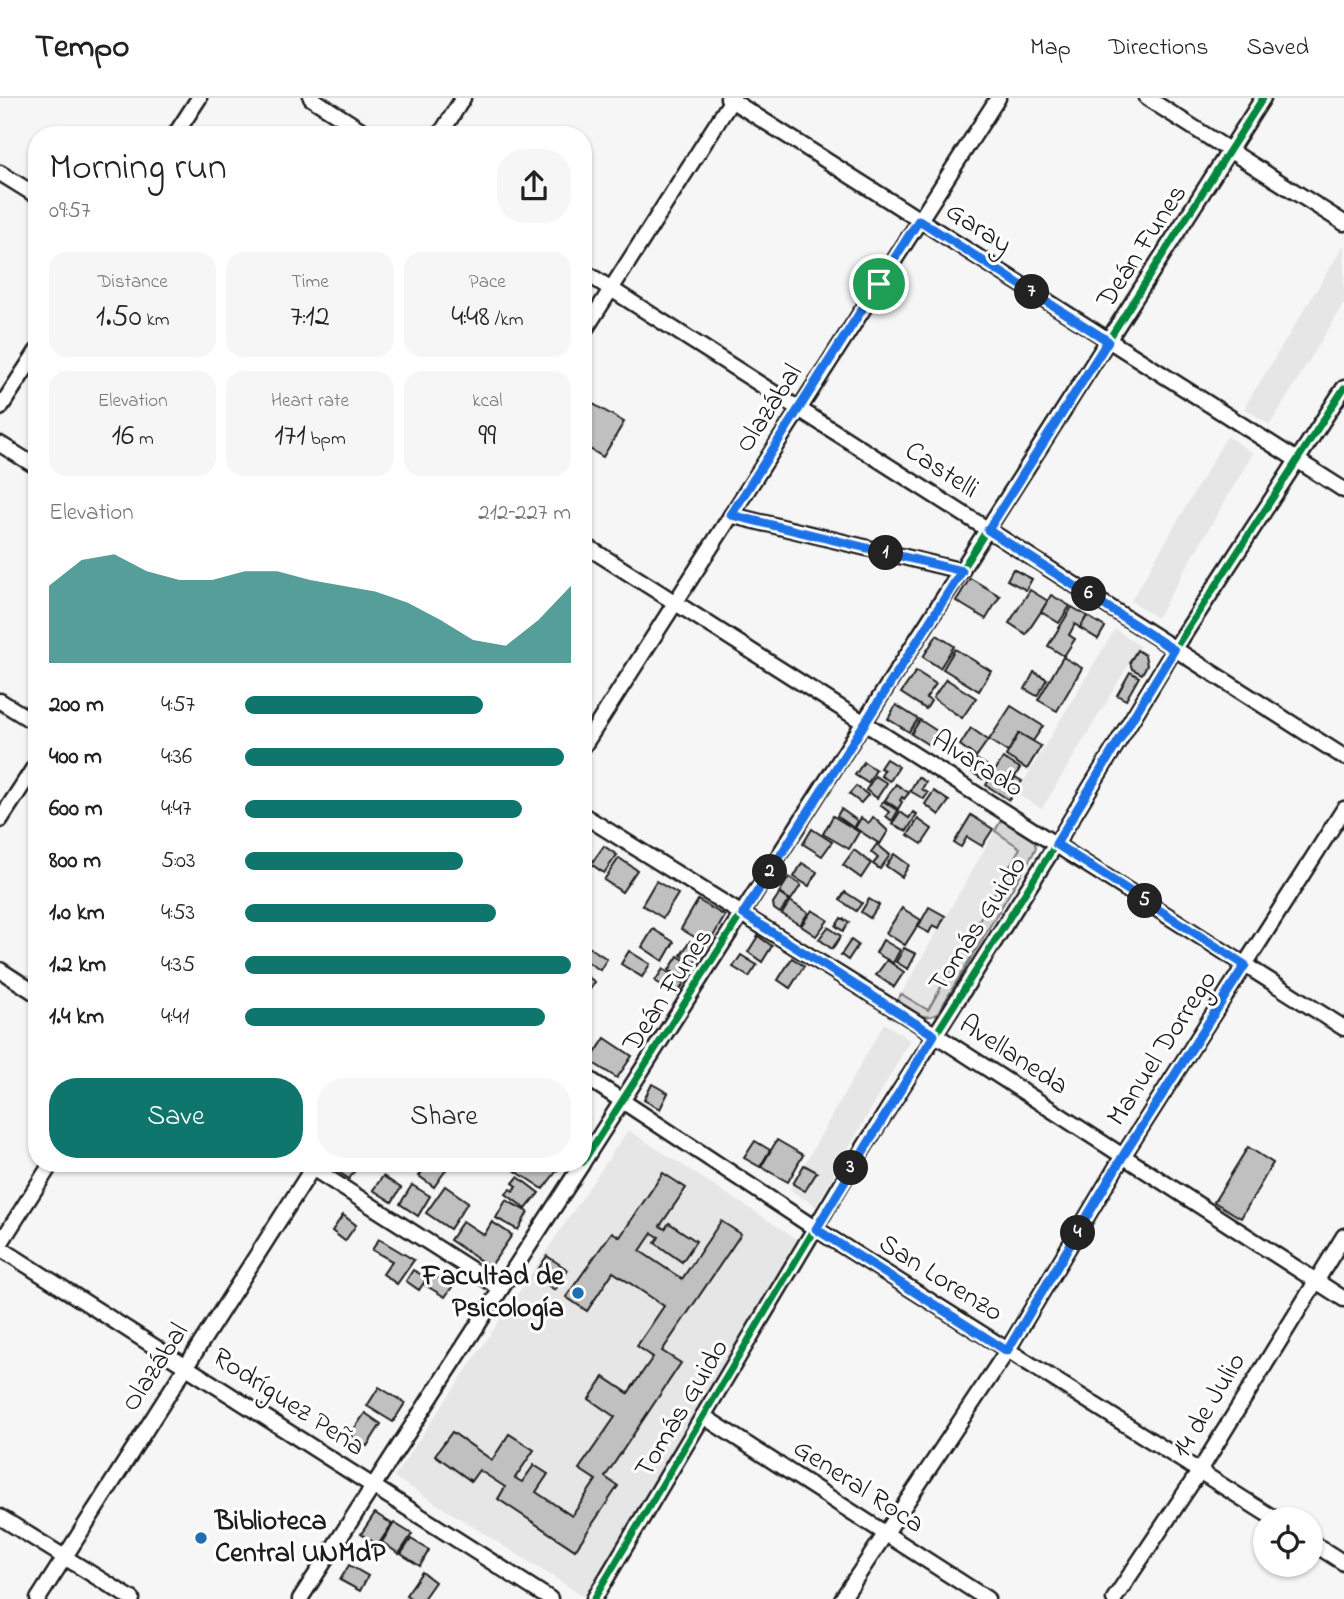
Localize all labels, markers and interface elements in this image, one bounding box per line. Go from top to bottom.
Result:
text: Tempo [35,24,129,72]
text: Map [1030,31,1071,66]
text: Directions [1109,31,1208,66]
text: Saved [1246,31,1309,66]
text: Morning run [49,141,227,197]
button: share [497,149,571,223]
street label: Deán Funes [1087,177,1199,318]
street label: Garay [937,192,1019,266]
text: 09:57 [49,195,90,228]
pin [849,254,909,314]
icon: arrive [860,265,898,303]
text: Distance [98,269,168,296]
text: Time [291,269,329,296]
text: Pace [469,269,506,296]
pin: 7 [1014,274,1050,310]
text: 7 [1028,278,1035,305]
text: 1.50 [96,296,142,340]
text: 7:12 [290,296,330,340]
text: 4:48 [451,296,490,340]
text: km [142,307,169,334]
text: /km [490,307,523,334]
street label: Olazábal [726,356,814,462]
text: Elevation [98,388,168,415]
text: Heart rate [271,388,349,415]
text: kcal [472,388,502,415]
text: 16 [112,415,134,459]
text: 171 [274,415,306,459]
text: 99 [478,415,496,459]
text: m [134,426,154,453]
text: bpm [306,426,346,453]
street label: Castelli [896,432,986,510]
text: Elevation [49,497,134,530]
text: 212–227 m [478,497,571,530]
pin: 1 [868,536,903,570]
text: 1 [882,539,889,566]
pin: 6 [1072,576,1106,612]
text: 6 [1084,580,1093,607]
text: 200 m [49,689,104,722]
text: 4:57 [161,689,195,722]
street label: Alvarado [923,721,1031,809]
text: 400 m [49,741,102,774]
text: 4:36 [161,741,192,774]
text: 600 m [49,793,103,826]
text: 4:47 [161,793,191,826]
text: 800 m [49,845,101,878]
text: 5:03 [161,845,196,878]
street label: Tomás Guido [919,849,1039,1001]
pin: 2 [752,854,788,890]
text: 2 [765,858,774,885]
pin: 5 [1128,884,1162,918]
text: 5 [1139,887,1150,914]
text: 1.0 km [49,897,105,930]
text: 4:53 [161,897,195,930]
street label: Deán Funes [613,921,725,1062]
text: 1.2 km [49,949,106,982]
text: 4:35 [161,949,195,982]
street label: Manuel Dorrego [1097,963,1229,1135]
text: 1.4 km [49,1001,104,1034]
text: 4:41 [161,1001,189,1034]
street label: Avellaneda [950,1005,1076,1107]
button: Save [49,1078,303,1158]
button: Share [317,1078,571,1158]
pin: 3 [834,1150,868,1186]
text: 3 [847,1154,854,1181]
pin: 4 [1060,1216,1096,1250]
text: 4 [1074,1219,1081,1246]
street label: San Lorenzo [870,1224,1010,1334]
place label: Facultad de Psicología [420,1257,565,1331]
marker: Facultad de Psicología [570,1285,586,1301]
street label: Olazábal [112,1315,200,1421]
street label: Tomás Guido [625,1332,741,1486]
street label: Rodríguez Peña [203,1338,373,1468]
street label: 14 de Julio [1162,1345,1258,1467]
street label: General Roca [784,1429,932,1545]
place label: Biblioteca Central UNMdP [213,1502,386,1575]
map controls [1253,1507,1323,1577]
button: locate [1253,1507,1323,1577]
marker: Biblioteca Central UNMdP [193,1530,209,1546]

